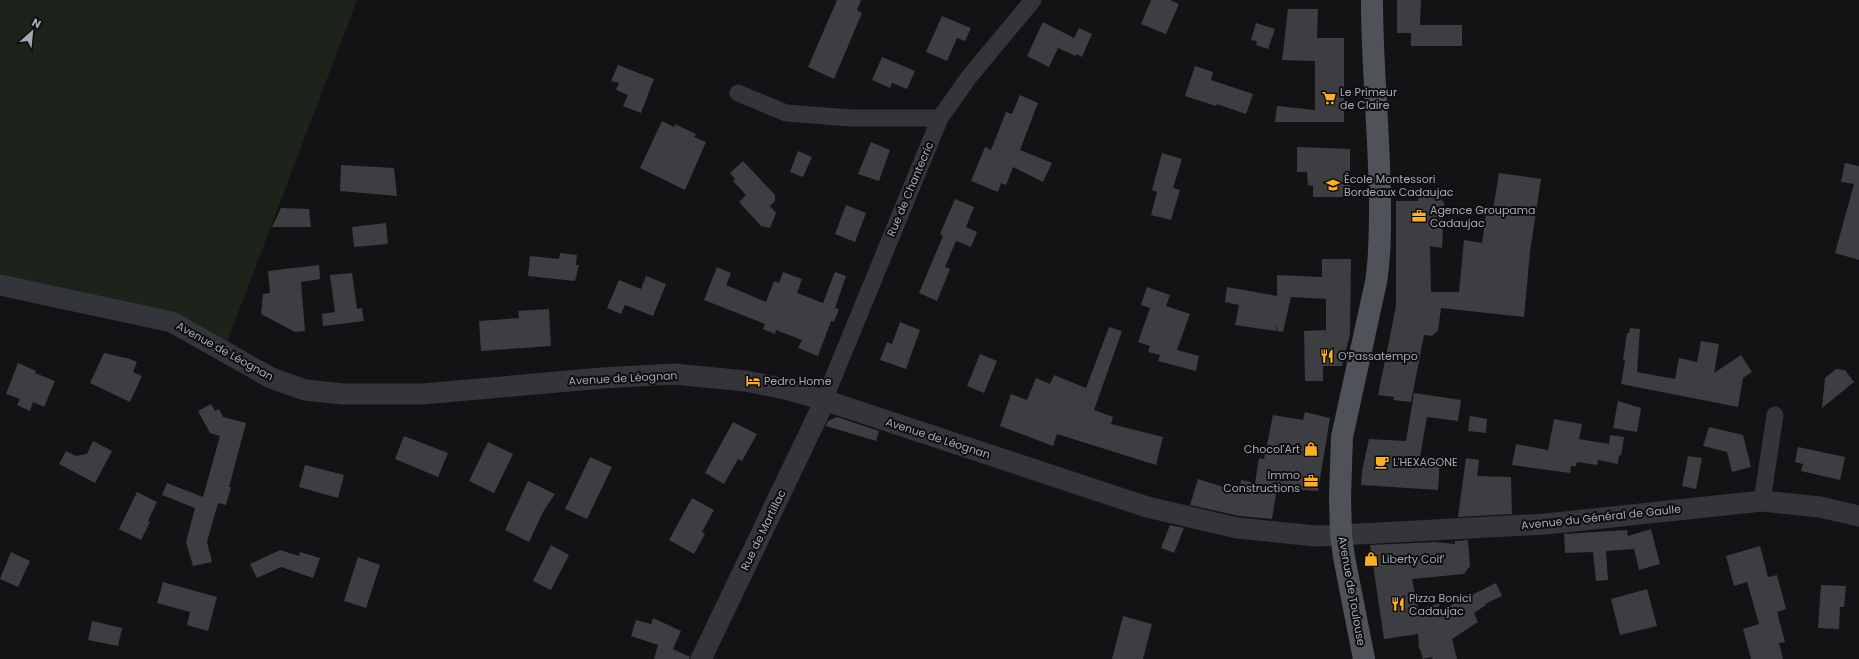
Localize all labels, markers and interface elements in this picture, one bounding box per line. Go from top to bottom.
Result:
north arrow [12,12,52,52]
text: N [29,14,44,32]
place label: Le Primeur de Claire [1340,84,1397,113]
supermarket icon: Le Primeur de Claire [1321,90,1337,106]
street label: Rue de Chantecric [883,139,937,239]
place label: École Montessori Bordeaux Cadaujac [1344,171,1454,200]
school or university icon: École Montessori Bordeaux Cadaujac [1325,177,1341,193]
place label: Agence Groupama Cadaujac [1430,202,1536,231]
office icon: Agence Groupama Cadaujac [1411,208,1427,224]
street label: Avenue de Léognan [173,318,277,384]
restaurant icon: O'Passatempo [1319,348,1335,364]
place label: O'Passatempo [1338,348,1418,364]
street label: Avenue de Léognan [568,367,678,389]
hotel icon: Pedro Home [745,373,761,389]
place label: Pedro Home [764,373,832,389]
street label: Avenue de Léognan [884,414,992,462]
place label: Chocol'Art [1244,441,1300,457]
shop icon: Chocol'Art [1303,441,1319,457]
cafe icon: L'HEXAGONE [1374,454,1390,470]
place label: L'HEXAGONE [1393,454,1458,470]
place label: Immo Constructions [1223,467,1300,496]
office icon: Immo Constructions [1303,473,1319,489]
street label: Rue de Martillac [737,487,790,573]
street label: Avenue du Général de Gaulle [1520,501,1682,533]
street label: Avenue de Toulouse [1334,535,1370,647]
shop icon: Liberty Coif' [1363,551,1379,567]
place label: Liberty Coif' [1382,551,1445,567]
place label: Pizza Bonici Cadaujac [1409,590,1472,619]
restaurant icon: Pizza Bonici Cadaujac [1390,596,1406,612]

